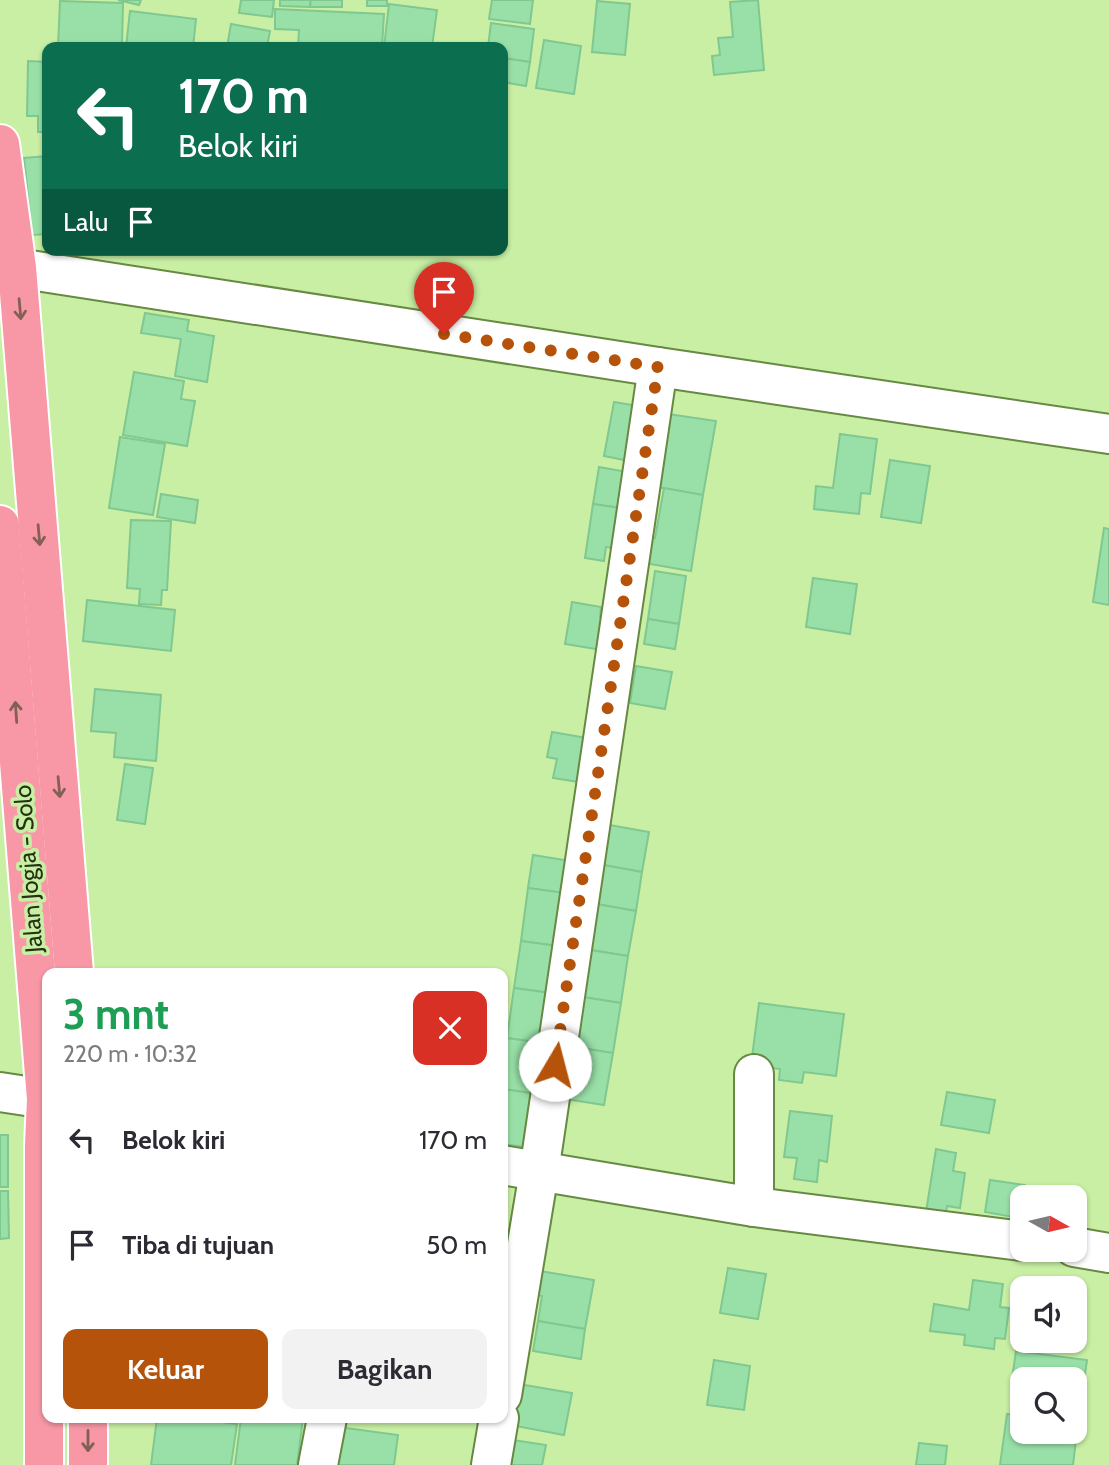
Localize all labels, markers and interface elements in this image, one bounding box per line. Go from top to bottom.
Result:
text: 170 m [178,66,309,125]
icon: left [63,70,154,161]
text: Belok kiri [178,126,298,165]
icon: arrive [122,203,160,241]
text: Lalu [63,206,108,238]
pin [414,262,474,334]
icon: arrive [425,273,463,311]
one-way arrow [14,297,27,319]
one-way arrow [33,524,46,546]
one-way arrow [9,701,22,724]
one-way arrow [53,775,66,797]
street label: Jalan Jogja - Solo [8,784,48,955]
text: 3 mnt [63,988,169,1040]
button: close [413,991,487,1065]
position arrow [518,1028,592,1102]
text: 220 m · 10:32 [63,1040,197,1068]
icon: left [63,1121,101,1159]
text: Belok kiri [122,1124,225,1156]
text: 170 m [419,1124,487,1156]
north arrow [1010,1185,1087,1262]
map controls [1010,1185,1087,1444]
icon: arrive [63,1226,101,1264]
text: Tiba di tujuan [122,1229,274,1261]
text: 50 m [426,1229,487,1261]
button: sound [1010,1276,1087,1353]
button: Keluar [63,1329,268,1409]
button: Bagikan [282,1329,487,1409]
button: search [1010,1367,1087,1444]
one-way arrow [81,1429,95,1452]

